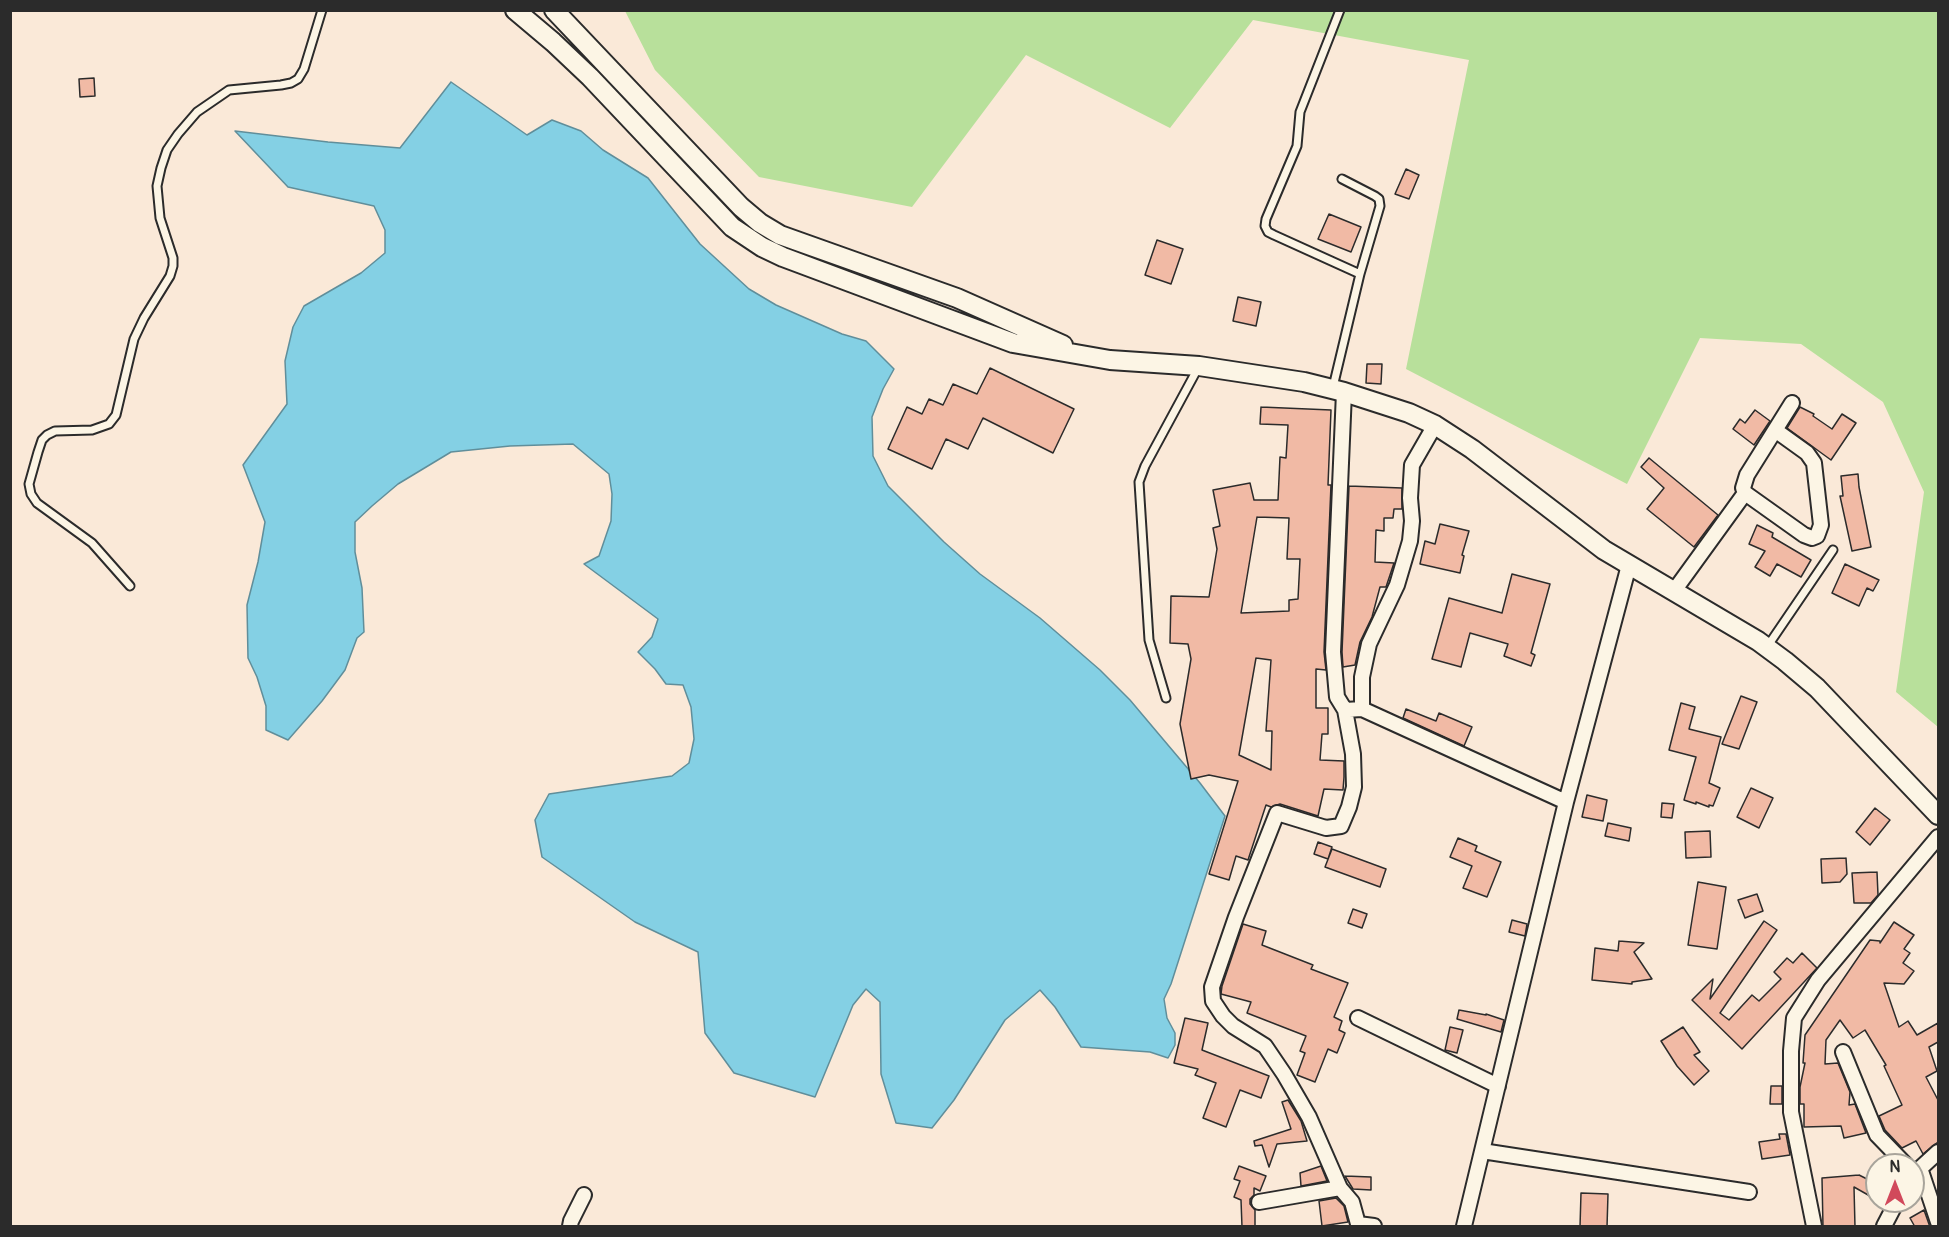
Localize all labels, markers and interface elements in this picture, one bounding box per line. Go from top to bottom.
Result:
north arrow [1865,1153,1925,1213]
text: N [1890,1157,1900,1177]

